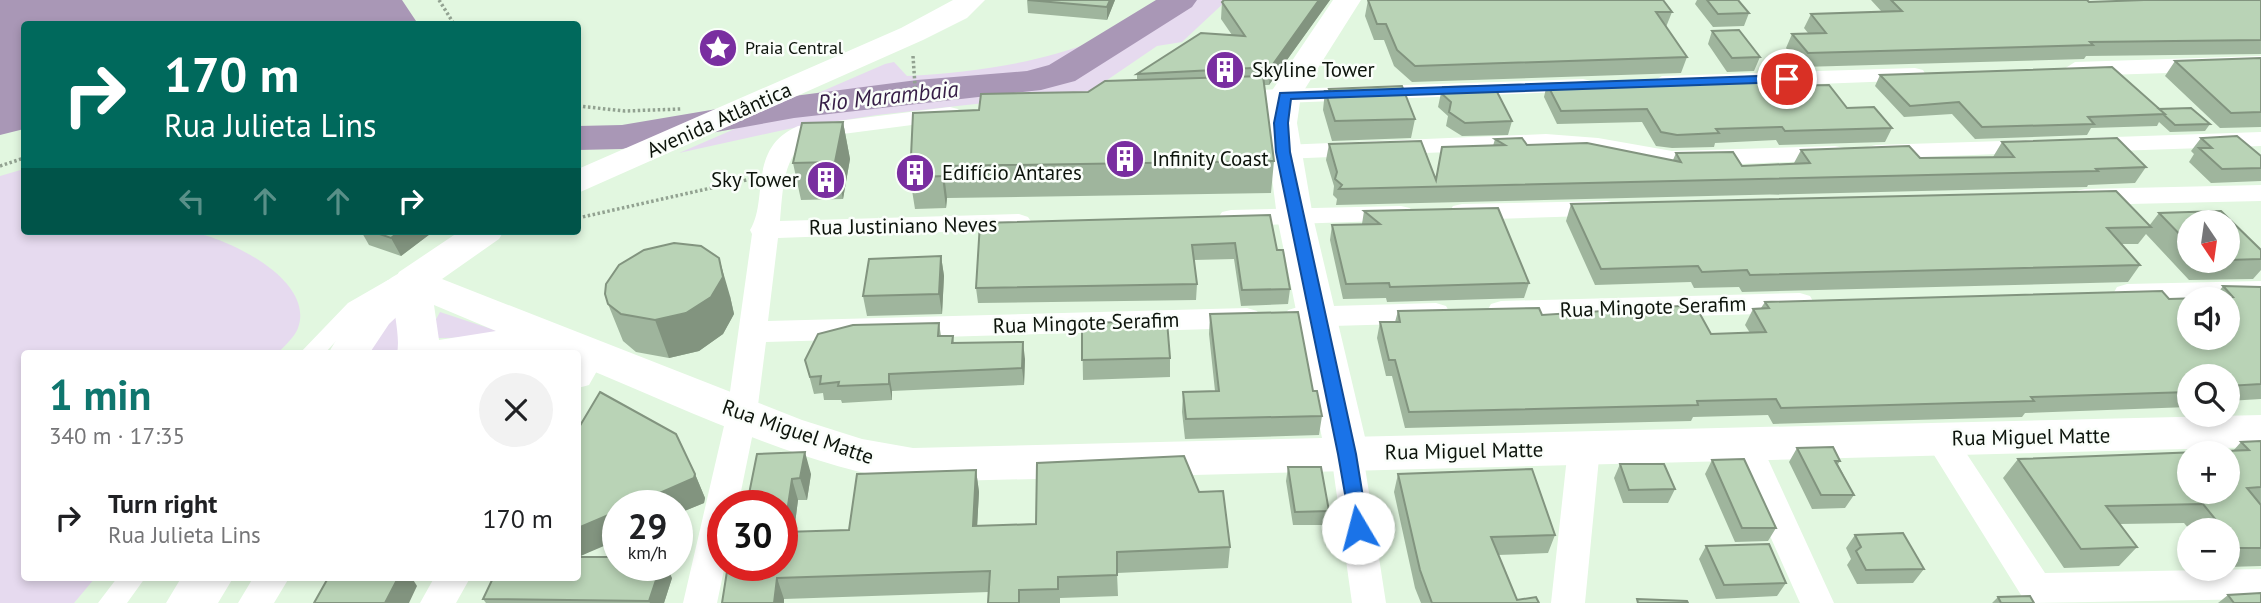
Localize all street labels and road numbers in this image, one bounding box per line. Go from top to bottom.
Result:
street label: Avenida Atlântica [642,76,795,164]
street label: Rua Justiniano Neves [809,210,997,241]
street label: Rua Mingote Serafim [1559,290,1747,323]
street label: Rua Mingote Serafim [992,306,1180,339]
street label: Rua Miguel Matte [719,393,878,470]
street label: Rua Miguel Matte [1951,422,2111,451]
street label: Rua Miguel Matte [1384,436,1544,465]

